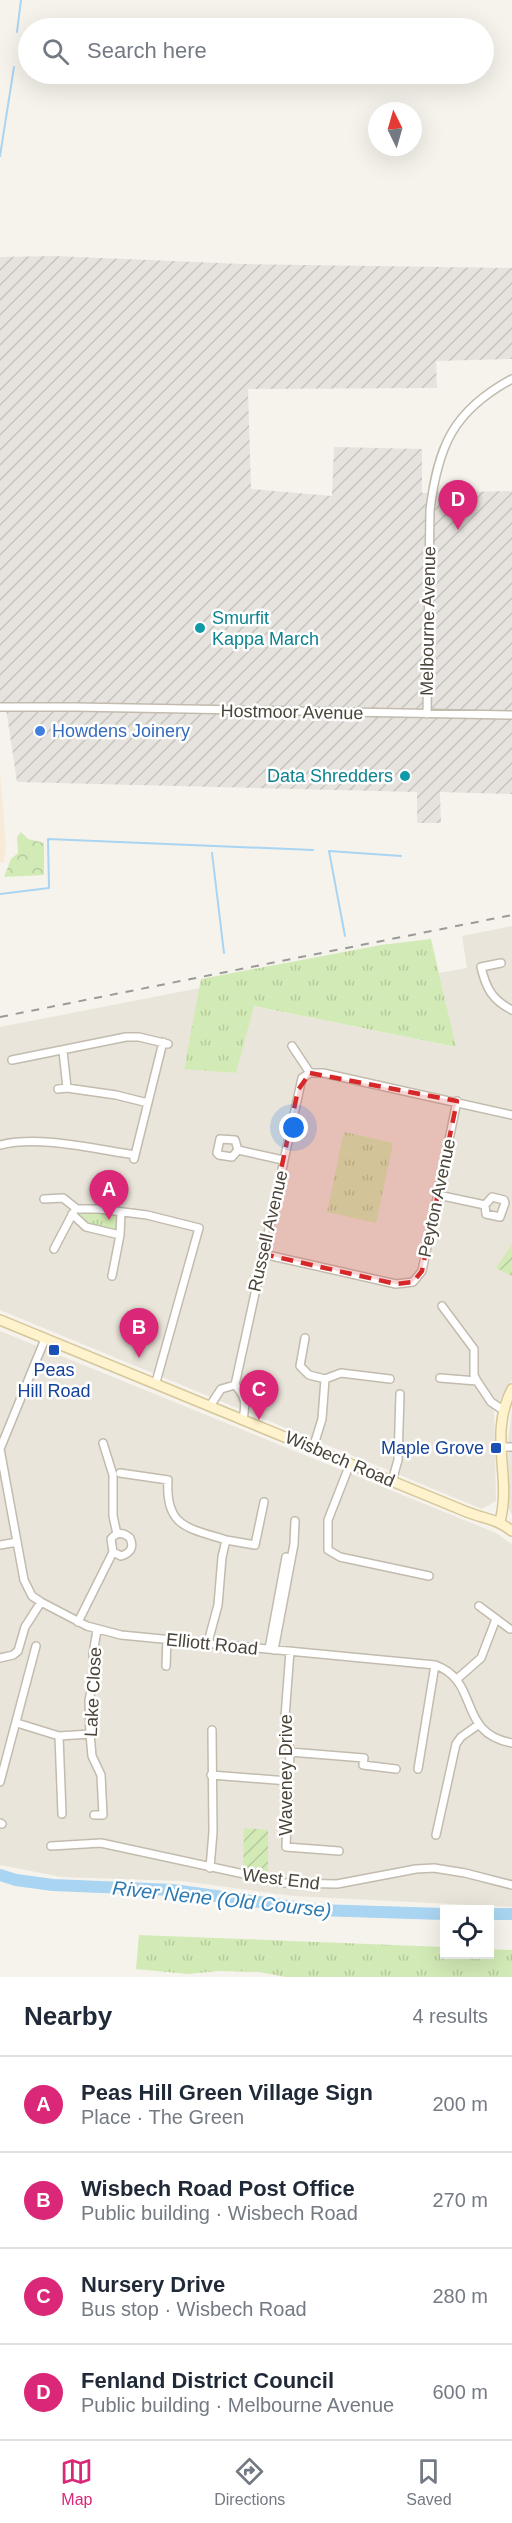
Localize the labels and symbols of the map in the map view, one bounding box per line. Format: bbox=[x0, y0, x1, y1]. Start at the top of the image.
north arrow bbox=[368, 102, 422, 156]
pin: D bbox=[438, 480, 478, 530]
street label: Melbourne Avenue bbox=[417, 546, 439, 696]
place label: Smurfit Kappa March bbox=[212, 608, 319, 649]
marker: Smurfit Kappa March bbox=[193, 621, 207, 635]
street label: Hostmoor Avenue bbox=[220, 701, 364, 723]
place label: Howdens Joinery bbox=[52, 721, 190, 741]
marker: Howdens Joinery bbox=[33, 724, 47, 738]
place label: Data Shredders bbox=[267, 766, 393, 786]
marker: Data Shredders bbox=[398, 769, 412, 783]
your location bbox=[279, 1113, 308, 1142]
street label: Peyton Avenue bbox=[415, 1137, 459, 1259]
street label: Russell Avenue bbox=[244, 1168, 292, 1294]
pin: A bbox=[90, 1170, 128, 1220]
pin: B bbox=[120, 1308, 158, 1358]
marker: Peas Hill Road bbox=[47, 1343, 61, 1357]
place label: Peas Hill Road bbox=[17, 1360, 91, 1401]
pin: C bbox=[240, 1370, 278, 1420]
street label: Wisbech Road bbox=[282, 1427, 398, 1491]
place label: Maple Grove bbox=[381, 1438, 484, 1458]
marker: Maple Grove bbox=[489, 1441, 503, 1455]
street label: Elliott Road bbox=[165, 1629, 259, 1659]
street label: Lake Close bbox=[81, 1647, 105, 1737]
street label: Waveney Drive bbox=[276, 1714, 296, 1836]
street label: West End bbox=[241, 1864, 321, 1894]
water label: River Nene (Old Course) bbox=[111, 1877, 333, 1921]

